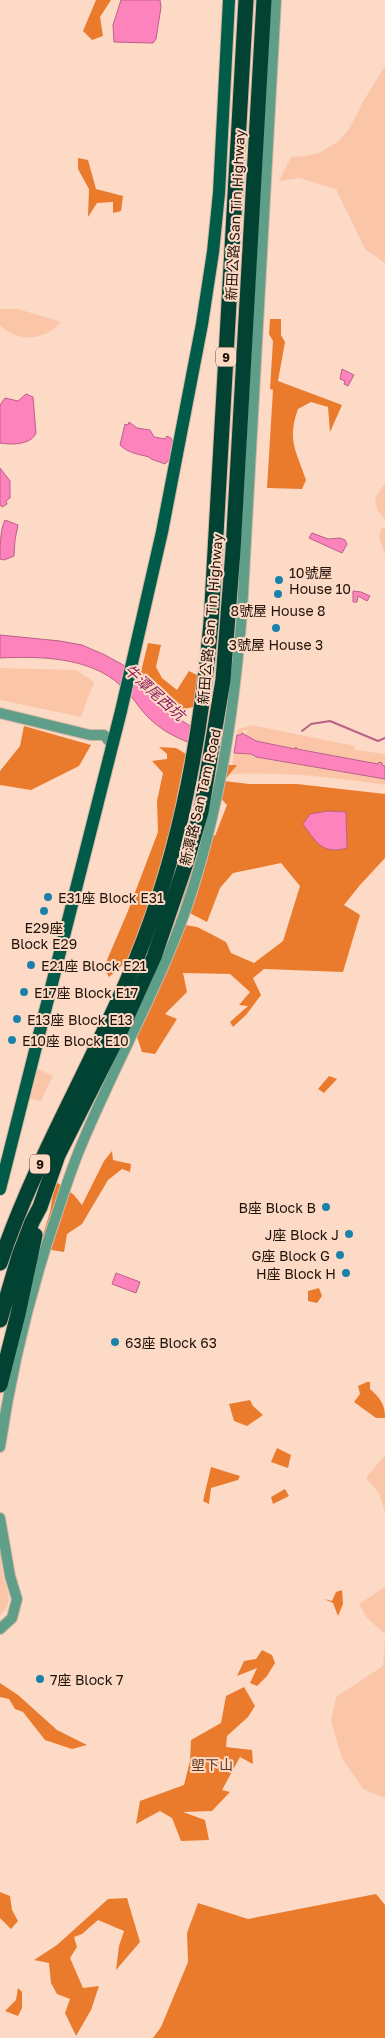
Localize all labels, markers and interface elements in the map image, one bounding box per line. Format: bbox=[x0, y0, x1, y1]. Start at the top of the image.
street label: 新田公路 San Tin Highway bbox=[222, 129, 248, 301]
road number: 9 bbox=[216, 348, 236, 367]
street label: 新田公路 San Tin Highway bbox=[194, 533, 226, 705]
place label: 10號屋 House 10 bbox=[289, 564, 351, 597]
marker: 10號屋 House 10 bbox=[273, 574, 285, 586]
marker: 8號屋 House 8 bbox=[272, 588, 284, 600]
place label: 8號屋 House 8 bbox=[230, 602, 326, 619]
marker: 3號屋 House 3 bbox=[270, 622, 282, 634]
place label: 3號屋 House 3 bbox=[229, 636, 323, 653]
water label: 牛潭尾西坑 bbox=[121, 660, 190, 725]
street label: 新潭路 San Tam Road bbox=[176, 727, 224, 867]
place label: E31座 Block E31 bbox=[58, 889, 164, 906]
marker: E31座 Block E31 bbox=[42, 891, 54, 903]
marker: E29座 Block E29 bbox=[38, 905, 50, 917]
place label: E29座 Block E29 bbox=[11, 919, 77, 952]
place label: E21座 Block E21 bbox=[41, 957, 147, 974]
marker: E21座 Block E21 bbox=[25, 959, 37, 971]
place label: E17座 Block E17 bbox=[34, 984, 138, 1001]
marker: E17座 Block E17 bbox=[18, 986, 30, 998]
place label: E13座 Block E13 bbox=[27, 1011, 133, 1028]
marker: E13座 Block E13 bbox=[11, 1013, 23, 1025]
place label: E10座 Block E10 bbox=[22, 1032, 129, 1049]
marker: E10座 Block E10 bbox=[6, 1034, 18, 1046]
road number: 9 bbox=[30, 1154, 50, 1174]
place label: B座 Block B bbox=[239, 1199, 316, 1216]
marker: B座 Block B bbox=[320, 1201, 332, 1213]
place label: J座 Block J bbox=[265, 1226, 339, 1243]
marker: J座 Block J bbox=[343, 1228, 355, 1240]
place label: G座 Block G bbox=[252, 1247, 330, 1264]
marker: G座 Block G bbox=[334, 1249, 346, 1261]
place label: H座 Block H bbox=[256, 1265, 336, 1282]
marker: H座 Block H bbox=[340, 1267, 352, 1279]
place label: 63座 Block 63 bbox=[125, 1334, 217, 1351]
marker: 63座 Block 63 bbox=[109, 1336, 121, 1348]
place label: 7座 Block 7 bbox=[50, 1671, 124, 1688]
marker: 7座 Block 7 bbox=[34, 1673, 46, 1685]
park label: 塱下山 bbox=[191, 1756, 233, 1773]

